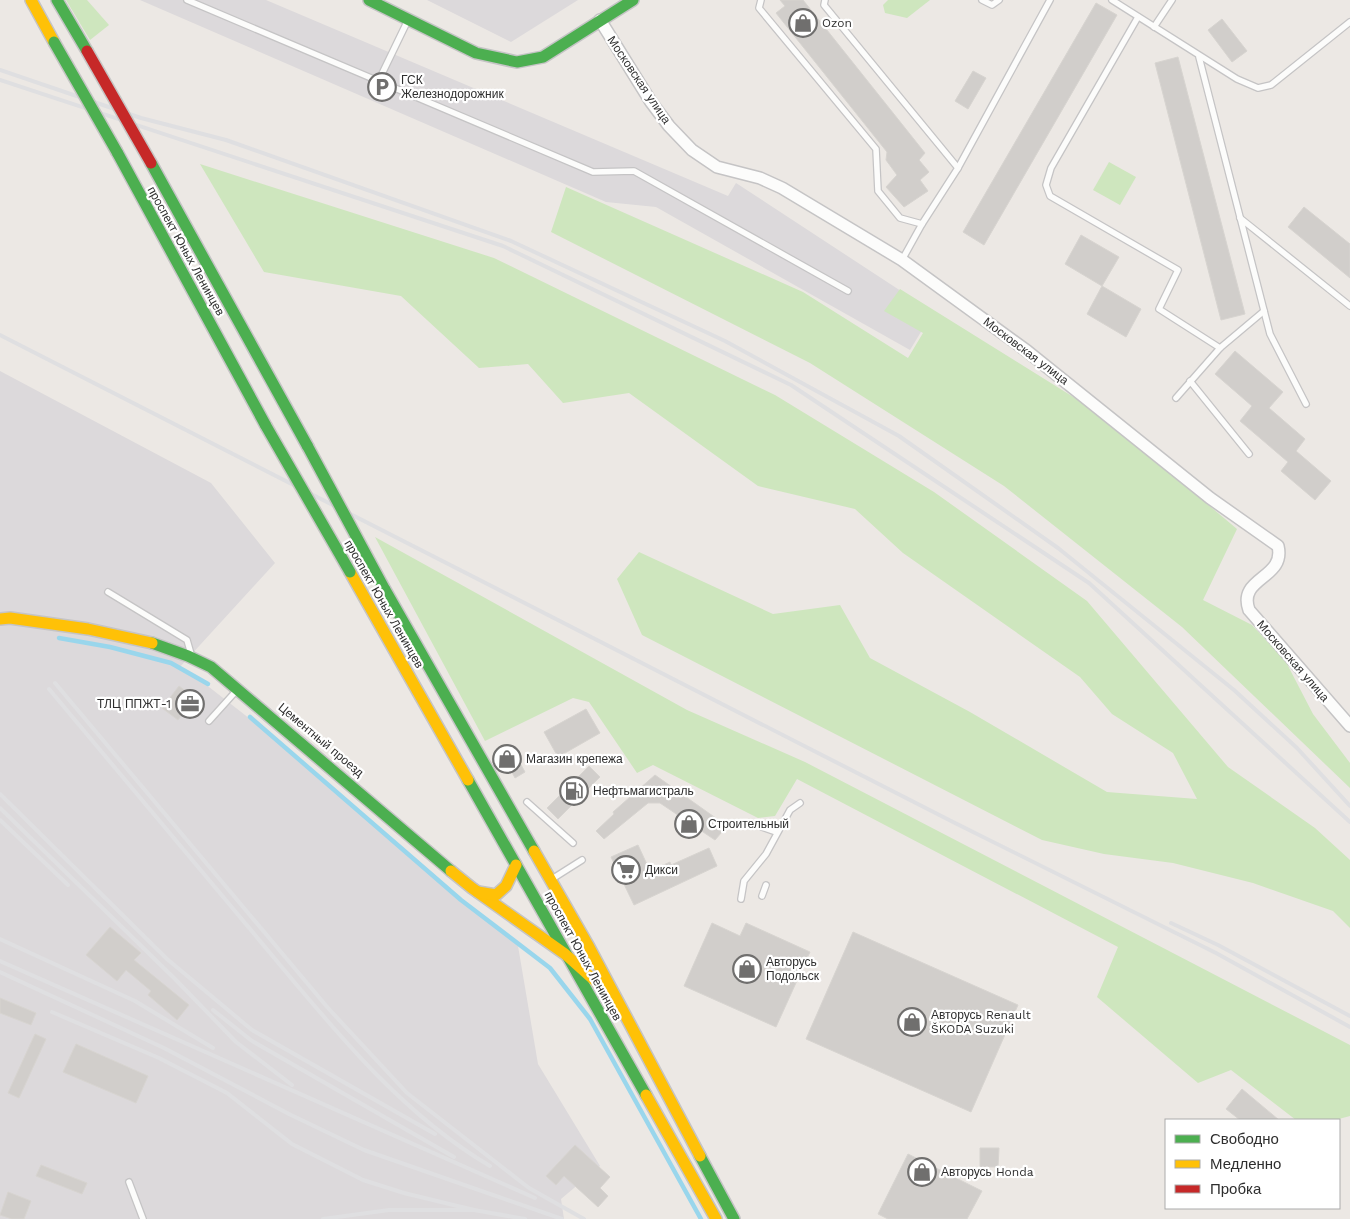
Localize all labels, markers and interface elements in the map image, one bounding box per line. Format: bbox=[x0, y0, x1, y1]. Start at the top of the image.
shop icon: Ozon bbox=[788, 8, 818, 38]
place label: Ozon bbox=[822, 16, 852, 30]
street label: Московская улица bbox=[604, 33, 674, 127]
parking icon: ГСК Железнодорожник bbox=[367, 72, 397, 102]
place label: ГСК Железнодорожник bbox=[401, 73, 504, 101]
street label: проспект Юных Ленинцев bbox=[145, 184, 227, 318]
street label: Московская улица bbox=[981, 314, 1072, 388]
street label: проспект Юных Ленинцев bbox=[341, 537, 427, 671]
street label: Московская улица bbox=[1254, 618, 1332, 705]
office icon: ТЛЦ ППЖТ-1 bbox=[175, 689, 205, 719]
place label: ТЛЦ ППЖТ-1 bbox=[97, 697, 171, 711]
street label: Цементный проезд bbox=[275, 700, 367, 780]
shop icon: Магазин крепежа bbox=[492, 744, 522, 774]
place label: Магазин крепежа bbox=[526, 752, 623, 766]
fuel station icon: Нефтьмагистраль bbox=[559, 776, 589, 806]
place label: Нефтьмагистраль bbox=[593, 784, 694, 798]
shop icon: Строительный bbox=[674, 809, 704, 839]
place label: Строительный bbox=[708, 817, 789, 831]
supermarket icon: Дикси bbox=[611, 855, 641, 885]
place label: Дикси bbox=[645, 863, 678, 877]
street label: проспект Юных Ленинцев bbox=[542, 889, 624, 1023]
shop icon: Авторусь Подольск bbox=[732, 954, 762, 984]
place label: Авторусь Подольск bbox=[766, 955, 820, 983]
shop icon: Авторусь Renault ŠKODA Suzuki bbox=[897, 1007, 927, 1037]
place label: Авторусь Renault ŠKODA Suzuki bbox=[931, 1008, 1031, 1036]
legend bbox=[1165, 1119, 1340, 1209]
text: Свободно bbox=[1210, 1130, 1279, 1148]
text: Медленно bbox=[1210, 1155, 1281, 1173]
shop icon: Авторусь Honda bbox=[907, 1157, 937, 1187]
place label: Авторусь Honda bbox=[941, 1165, 1034, 1179]
text: Пробка bbox=[1210, 1180, 1262, 1198]

